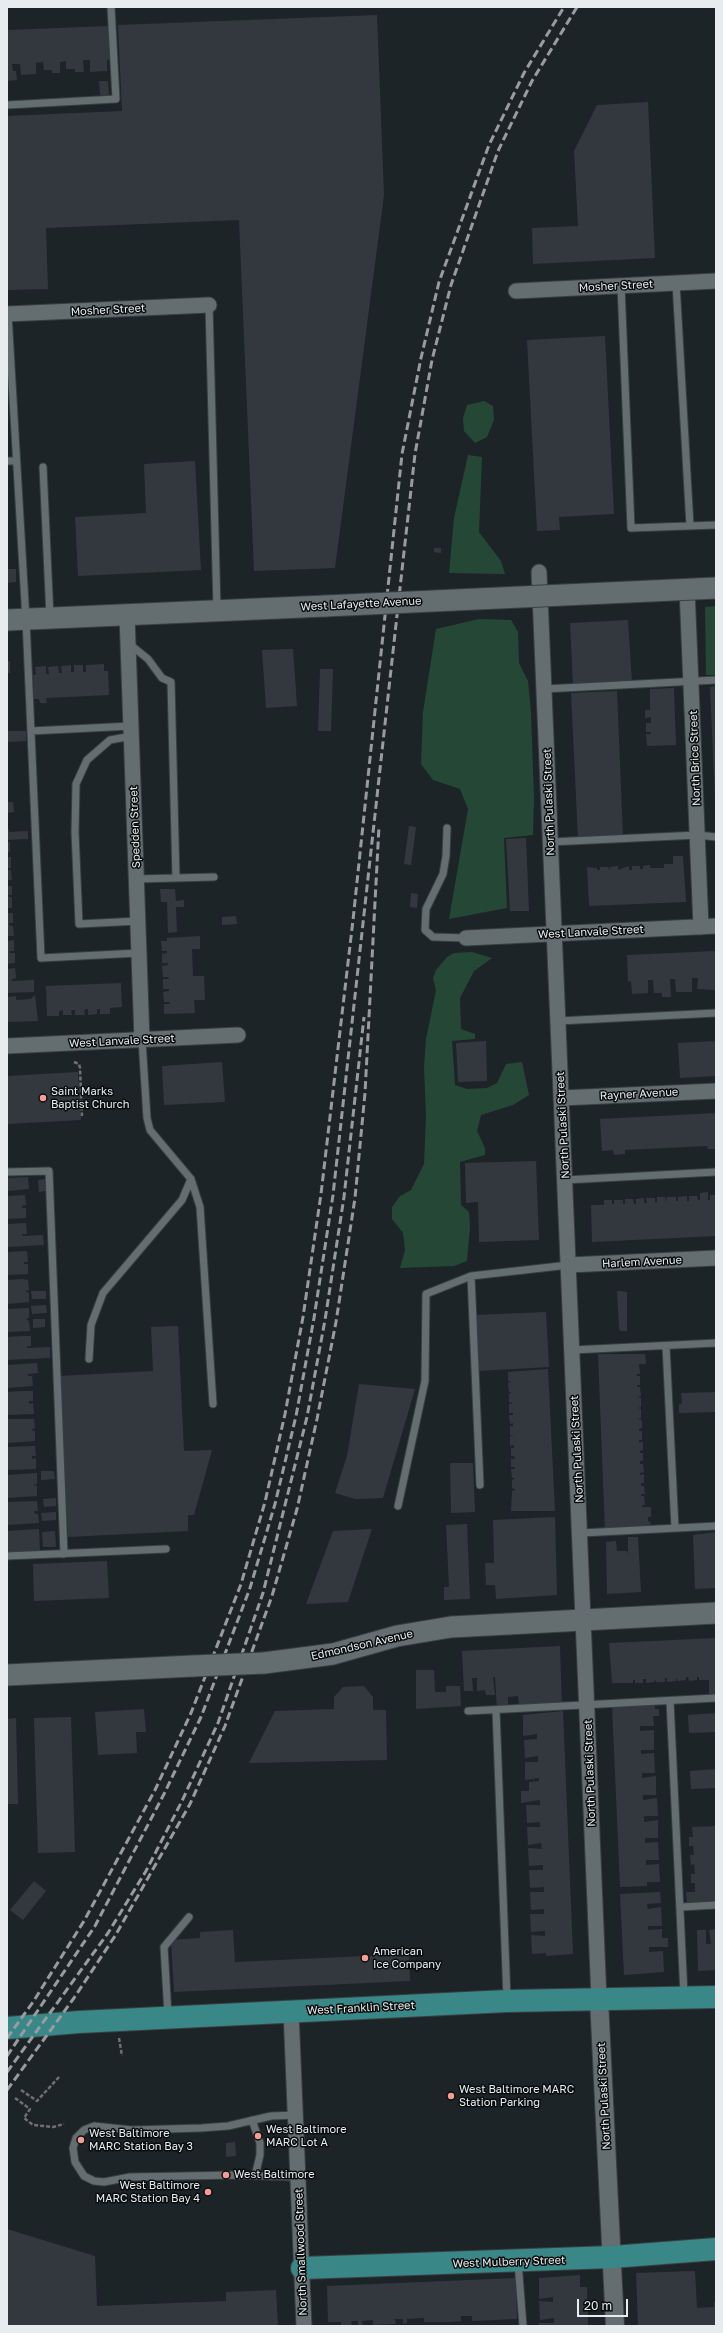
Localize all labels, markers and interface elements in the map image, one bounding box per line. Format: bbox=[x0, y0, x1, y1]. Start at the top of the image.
street label: Mosher Street bbox=[578, 277, 654, 295]
street label: Mosher Street bbox=[70, 301, 146, 319]
street label: West Lafayette Avenue bbox=[300, 594, 422, 614]
street label: North Brice Street bbox=[687, 710, 703, 806]
street label: North Pulaski Street bbox=[541, 748, 557, 856]
street label: Spedden Street bbox=[127, 786, 143, 868]
street label: West Lanvale Street bbox=[538, 923, 644, 941]
street label: West Lanvale Street bbox=[69, 1032, 175, 1050]
street label: North Pulaski Street bbox=[554, 1071, 572, 1179]
place label: Saint Marks Baptist Church bbox=[51, 1085, 130, 1111]
street label: Rayner Avenue bbox=[599, 1085, 679, 1103]
marker: Saint Marks Baptist Church bbox=[38, 1093, 48, 1103]
street label: Harlem Avenue bbox=[602, 1253, 682, 1271]
street label: North Pulaski Street bbox=[568, 1395, 586, 1503]
street label: Edmondson Avenue bbox=[310, 1627, 414, 1663]
street label: North Pulaski Street bbox=[582, 1719, 598, 1827]
place label: American Ice Company bbox=[373, 1945, 441, 1971]
marker: American Ice Company bbox=[360, 1953, 370, 1963]
street label: West Franklin Street bbox=[307, 1999, 415, 2017]
street label: North Pulaski Street bbox=[595, 2042, 613, 2150]
place label: West Baltimore MARC Station Parking bbox=[459, 2083, 574, 2109]
marker: West Baltimore MARC Station Parking bbox=[446, 2091, 456, 2101]
place label: West Baltimore MARC Lot A bbox=[266, 2123, 347, 2149]
place label: West Baltimore MARC Station Bay 3 bbox=[89, 2127, 193, 2153]
marker: West Baltimore MARC Lot A bbox=[253, 2131, 263, 2141]
marker: West Baltimore MARC Station Bay 3 bbox=[76, 2135, 86, 2145]
place label: West Baltimore bbox=[234, 2168, 315, 2182]
marker: West Baltimore bbox=[221, 2170, 231, 2180]
place label: West Baltimore MARC Station Bay 4 bbox=[96, 2179, 200, 2205]
marker: West Baltimore MARC Station Bay 4 bbox=[203, 2187, 213, 2197]
street label: North Smallwood Street bbox=[292, 2188, 310, 2316]
street label: West Mulberry Street bbox=[452, 2253, 566, 2271]
scale bar bbox=[579, 2291, 630, 2317]
text: 20 m bbox=[584, 2298, 612, 2313]

